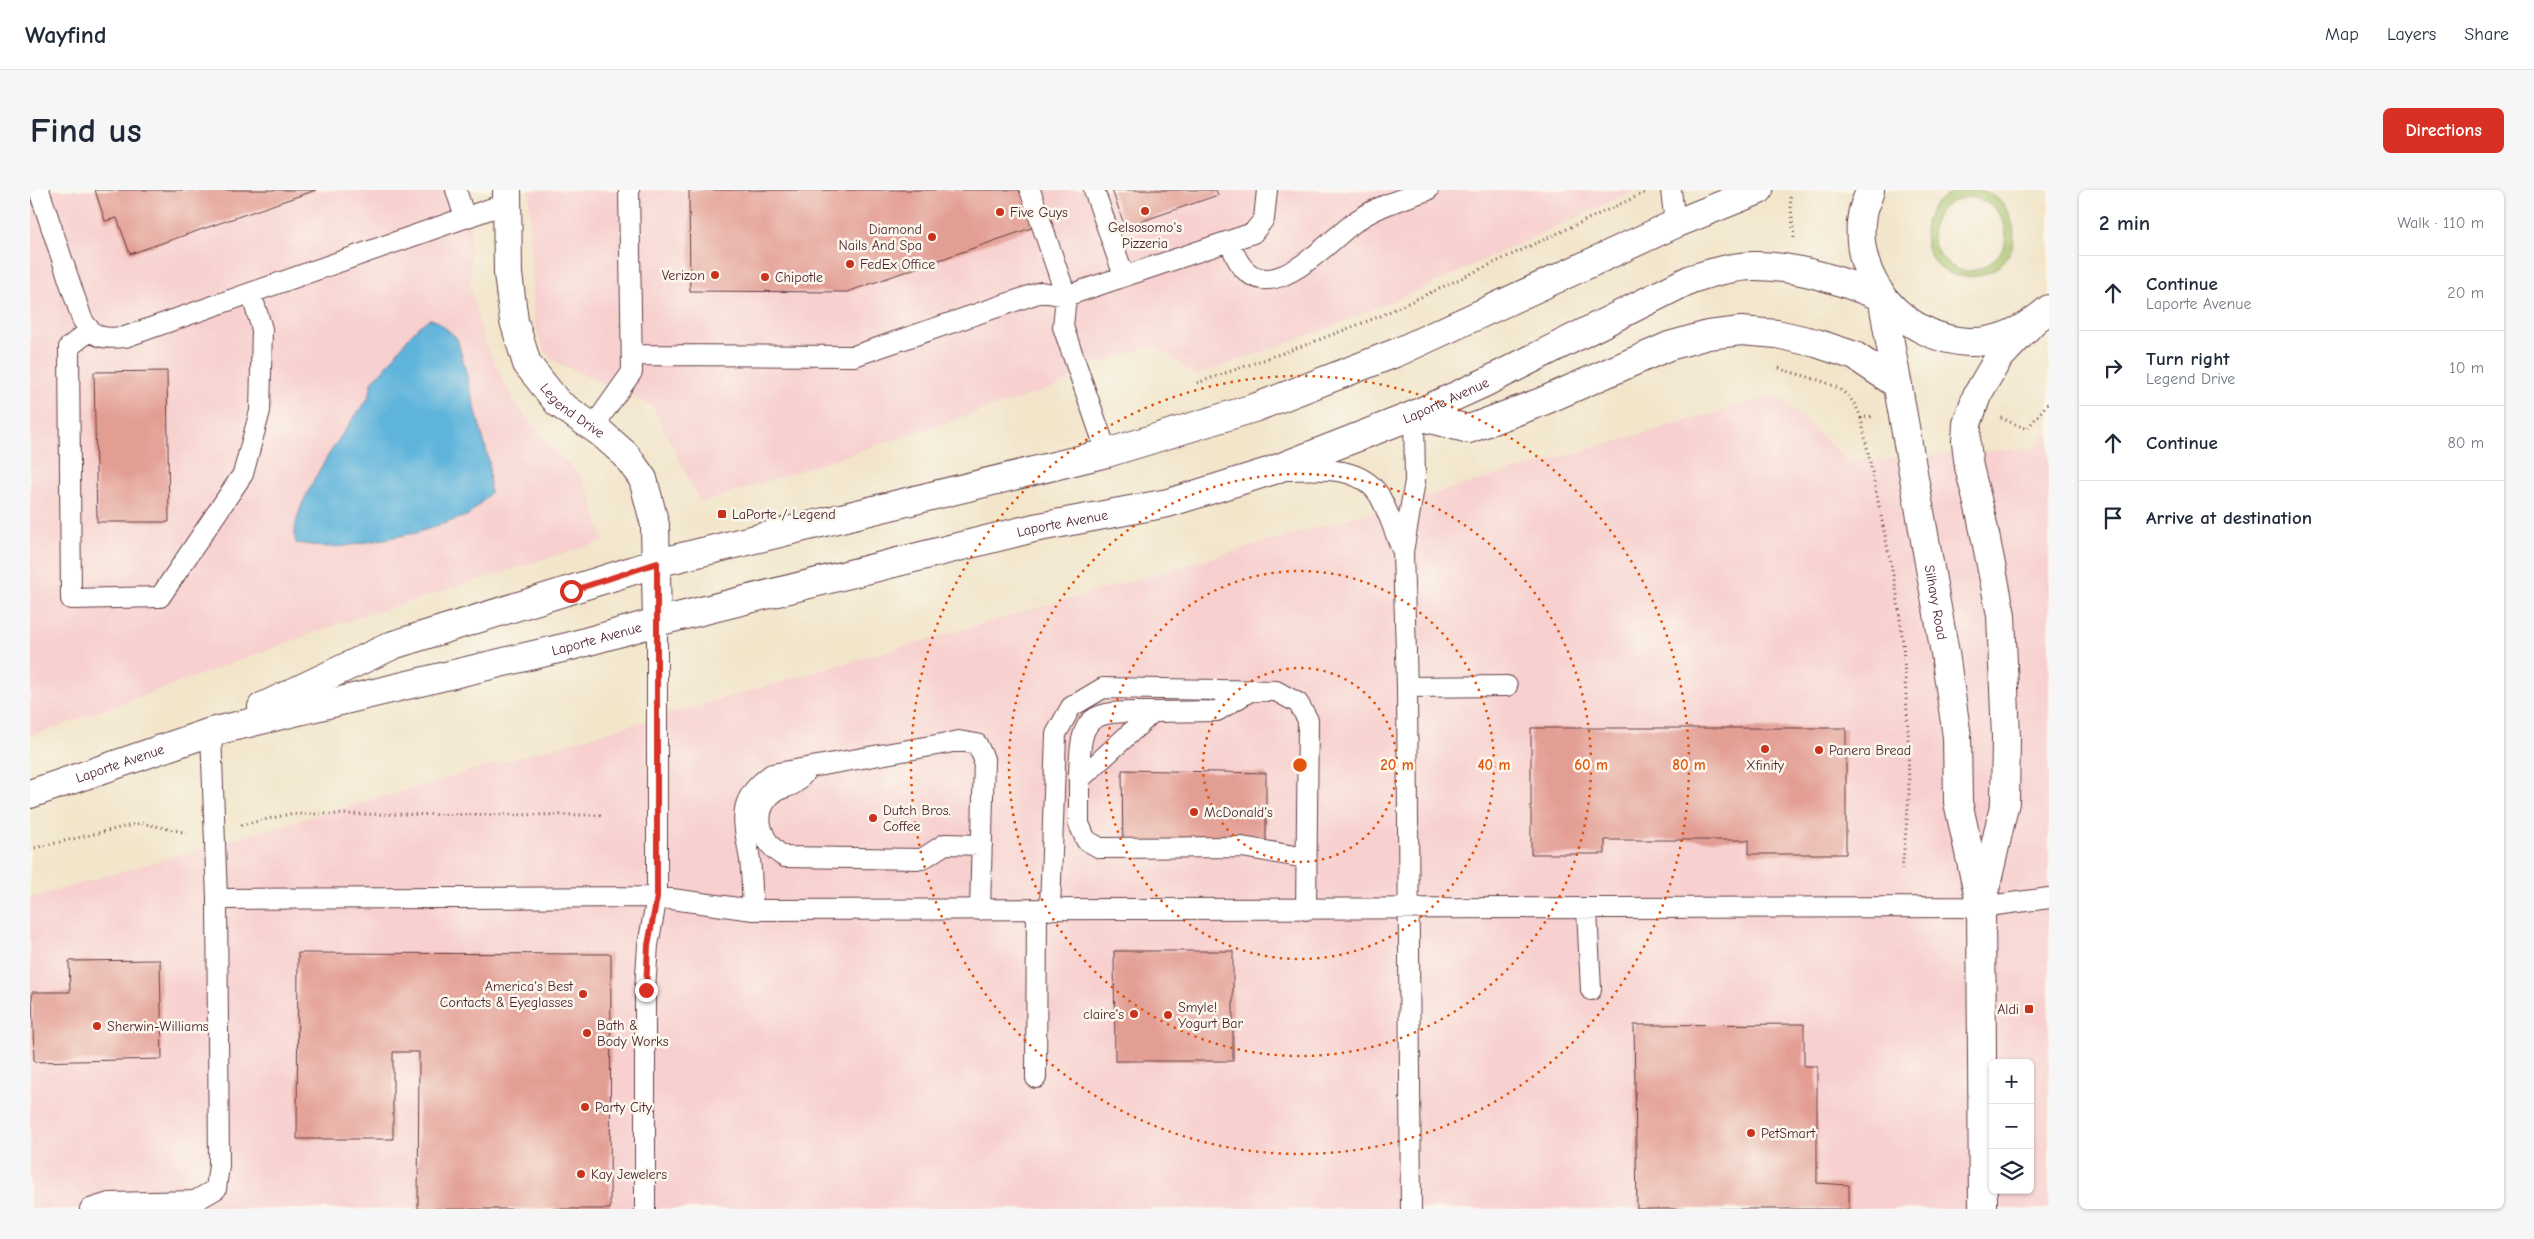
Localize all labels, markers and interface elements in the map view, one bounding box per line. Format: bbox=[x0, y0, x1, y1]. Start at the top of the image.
text: Wayfind bbox=[25, 21, 106, 49]
text: Map bbox=[2325, 24, 2359, 45]
text: Layers bbox=[2387, 24, 2436, 45]
text: Share bbox=[2464, 24, 2509, 45]
button: Directions bbox=[2383, 108, 2504, 153]
text: Find us bbox=[30, 110, 142, 151]
place label: Five Guys bbox=[1010, 204, 1068, 221]
marker: Gelsosomo's Pizzeria bbox=[1139, 205, 1151, 217]
marker: Five Guys bbox=[994, 206, 1006, 218]
text: 2 min bbox=[2099, 211, 2150, 235]
text: Walk · 110 m bbox=[2397, 214, 2484, 232]
place label: Gelsosomo's Pizzeria bbox=[1108, 219, 1182, 252]
place label: Diamond Nails And Spa bbox=[838, 221, 922, 254]
marker: Diamond Nails And Spa bbox=[926, 231, 938, 243]
place label: FedEx Office bbox=[860, 256, 935, 273]
marker: FedEx Office bbox=[844, 258, 856, 270]
place label: Verizon bbox=[662, 267, 705, 284]
marker: Verizon bbox=[709, 269, 721, 281]
place label: Chipotle bbox=[775, 269, 823, 286]
marker: Chipotle bbox=[759, 271, 771, 283]
text: Continue bbox=[2146, 273, 2218, 295]
icon: ahead bbox=[2099, 279, 2127, 307]
text: 20 m bbox=[2447, 284, 2484, 302]
text: Laporte Avenue bbox=[2146, 295, 2252, 313]
text: Turn right bbox=[2146, 348, 2230, 370]
icon: right bbox=[2099, 354, 2127, 382]
text: 10 m bbox=[2449, 359, 2484, 377]
text: Legend Drive bbox=[2146, 370, 2235, 388]
street label: Laporte Avenue bbox=[1400, 374, 1492, 427]
street label: Legend Drive bbox=[537, 380, 608, 441]
icon: ahead bbox=[2099, 429, 2127, 457]
text: Continue bbox=[2146, 432, 2218, 454]
text: 80 m bbox=[2447, 434, 2484, 452]
icon: arrive bbox=[2099, 504, 2127, 532]
place label: LaPorte / Legend bbox=[732, 506, 836, 523]
street label: Laporte Avenue bbox=[1015, 506, 1109, 540]
text: Arrive at destination bbox=[2146, 507, 2312, 529]
marker: LaPorte / Legend bbox=[716, 508, 728, 520]
street label: Silhavy Road bbox=[1921, 563, 1951, 641]
route start bbox=[560, 580, 583, 603]
street label: Laporte Avenue bbox=[550, 618, 643, 659]
street label: Laporte Avenue bbox=[73, 740, 166, 786]
place label: Panera Bread bbox=[1829, 742, 1911, 759]
marker: Xfinity bbox=[1759, 743, 1771, 755]
marker: Panera Bread bbox=[1813, 744, 1825, 756]
centre of rings bbox=[1291, 756, 1309, 774]
text: 20 m bbox=[1380, 756, 1414, 774]
text: 40 m bbox=[1478, 756, 1511, 774]
text: 60 m bbox=[1574, 756, 1608, 774]
text: 80 m bbox=[1672, 756, 1706, 774]
place label: Xfinity bbox=[1746, 757, 1785, 774]
place label: Dutch Bros. Coffee bbox=[883, 802, 951, 835]
place label: McDonald's bbox=[1204, 804, 1273, 821]
marker: McDonald's bbox=[1188, 806, 1200, 818]
marker: Dutch Bros. Coffee bbox=[867, 812, 879, 824]
place label: America's Best Contacts & Eyeglasses bbox=[440, 978, 574, 1011]
route end bbox=[635, 979, 658, 1002]
marker: America's Best Contacts & Eyeglasses bbox=[577, 988, 589, 1000]
place label: Smyle! Yogurt Bar bbox=[1178, 999, 1244, 1032]
place label: Aldi bbox=[1997, 1001, 2019, 1018]
marker: Aldi bbox=[2023, 1003, 2035, 1015]
place label: claire's bbox=[1083, 1006, 1124, 1023]
marker: claire's bbox=[1128, 1008, 1140, 1020]
marker: Smyle! Yogurt Bar bbox=[1162, 1009, 1174, 1021]
place label: Bath & Body Works bbox=[597, 1017, 669, 1050]
place label: Sherwin-Williams bbox=[107, 1018, 209, 1035]
marker: Sherwin-Williams bbox=[91, 1020, 103, 1032]
marker: Bath & Body Works bbox=[581, 1027, 593, 1039]
map controls bbox=[1989, 1059, 2034, 1194]
button: + bbox=[1989, 1059, 2034, 1104]
place label: Party City bbox=[595, 1099, 653, 1116]
marker: Party City bbox=[579, 1101, 591, 1113]
button: − bbox=[1989, 1104, 2034, 1149]
place label: PetSmart bbox=[1761, 1125, 1816, 1142]
marker: PetSmart bbox=[1745, 1127, 1757, 1139]
button: layers bbox=[1989, 1149, 2034, 1194]
place label: Kay Jewelers bbox=[591, 1166, 667, 1183]
marker: Kay Jewelers bbox=[575, 1168, 587, 1180]

